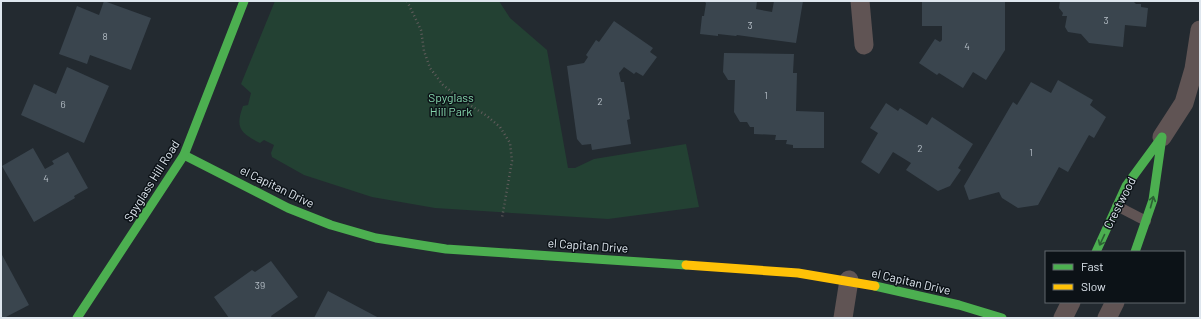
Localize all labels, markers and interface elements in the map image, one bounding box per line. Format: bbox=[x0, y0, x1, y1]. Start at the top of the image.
house number: 3 bbox=[1103, 14, 1109, 26]
house number: 3 bbox=[747, 19, 753, 31]
house number: 8 bbox=[102, 30, 108, 42]
house number: 4 bbox=[964, 40, 970, 52]
house number: 1 bbox=[764, 89, 768, 101]
park label: Spyglass Hill Park bbox=[428, 90, 474, 118]
house number: 2 bbox=[597, 95, 603, 107]
house number: 6 bbox=[60, 98, 66, 110]
street label: Spyglass Hill Road bbox=[121, 137, 182, 224]
house number: 2 bbox=[917, 142, 923, 154]
house number: 1 bbox=[1029, 146, 1033, 158]
street label: el Capitan Drive bbox=[238, 162, 317, 210]
house number: 4 bbox=[43, 172, 49, 184]
street label: Crestwood bbox=[1100, 174, 1138, 231]
one-way arrow bbox=[1149, 196, 1156, 209]
one-way arrow bbox=[1097, 234, 1105, 246]
street label: el Capitan Drive bbox=[547, 235, 629, 255]
legend bbox=[1045, 251, 1185, 303]
text: Fast bbox=[1081, 259, 1104, 273]
street label: el Capitan Drive bbox=[870, 265, 952, 297]
house number: 39 bbox=[255, 279, 265, 291]
text: Slow bbox=[1081, 279, 1106, 293]

